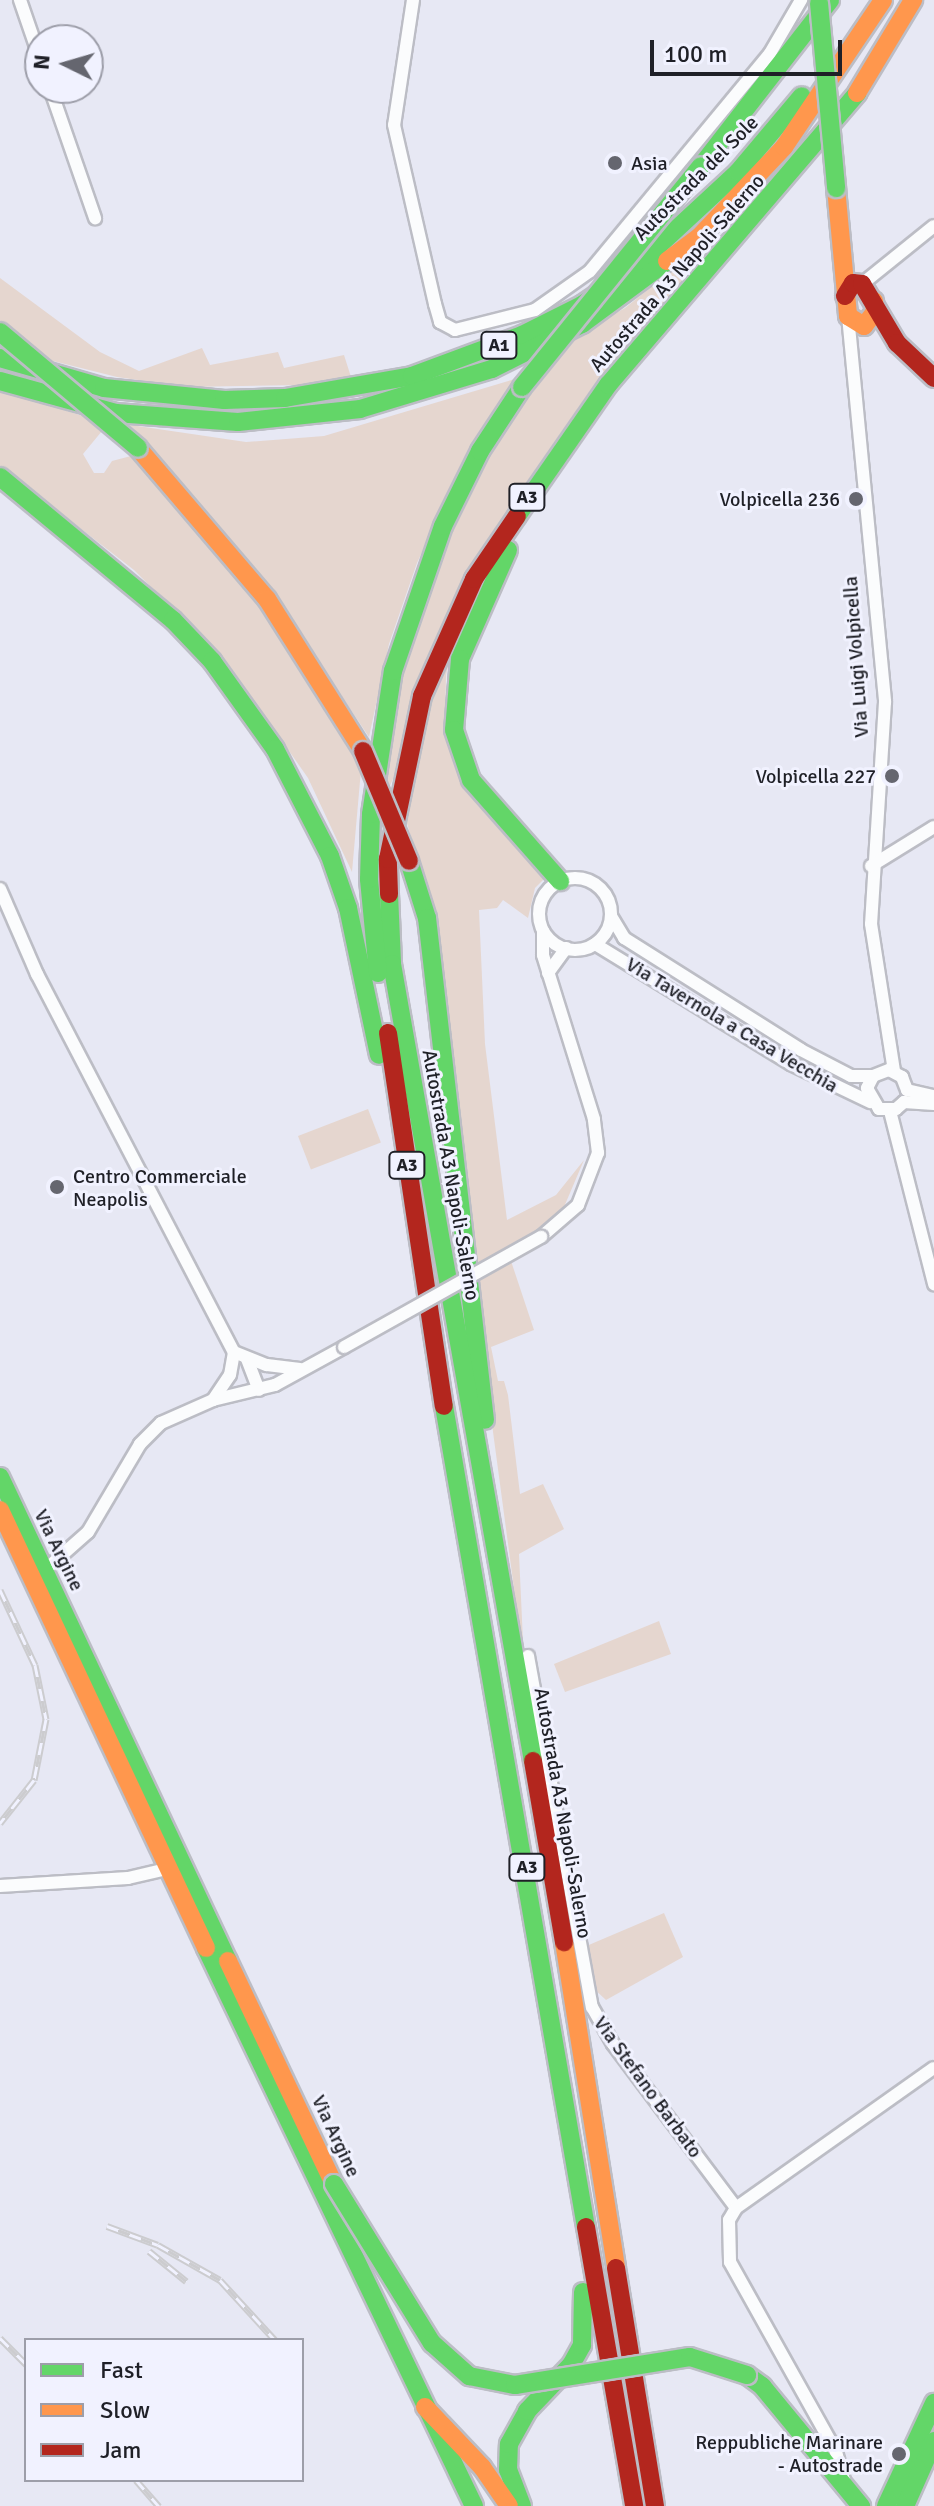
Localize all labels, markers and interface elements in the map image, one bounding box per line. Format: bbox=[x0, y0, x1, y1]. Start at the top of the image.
north arrow bbox=[24, 24, 104, 104]
scale bar bbox=[654, 24, 846, 74]
text: 100 m bbox=[664, 39, 727, 69]
text: N bbox=[27, 53, 56, 71]
street label: Autostrada del Sole bbox=[629, 111, 763, 245]
place label: Asia bbox=[631, 151, 668, 175]
marker: Asia bbox=[606, 154, 624, 172]
street label: Autostrada A3 Napoli-Salerno bbox=[585, 169, 769, 377]
road number: A1 bbox=[479, 331, 519, 359]
road number: A3 bbox=[507, 483, 547, 511]
place label: Volpicella 236 bbox=[719, 487, 840, 511]
marker: Volpicella 236 bbox=[847, 490, 865, 508]
street label: Via Luigi Volpicella bbox=[838, 575, 874, 739]
place label: Volpicella 227 bbox=[755, 764, 876, 788]
marker: Volpicella 227 bbox=[883, 767, 901, 785]
street label: Via Tavernola a Casa Vecchia bbox=[622, 952, 842, 1098]
street label: Autostrada A3 Napoli-Salerno bbox=[417, 1048, 485, 1302]
road number: A3 bbox=[387, 1151, 427, 1179]
place label: Centro Commerciale Neapolis bbox=[73, 1164, 247, 1211]
marker: Centro Commerciale Neapolis bbox=[48, 1178, 66, 1196]
street label: Via Argine bbox=[29, 1505, 89, 1595]
street label: Autostrada A3 Napoli-Salerno bbox=[529, 1686, 597, 1940]
road number: A3 bbox=[507, 1853, 547, 1881]
street label: Via Stefano Barbato bbox=[589, 2011, 707, 2163]
street label: Via Argine bbox=[307, 2091, 365, 2181]
legend bbox=[24, 2338, 304, 2482]
text: Fast bbox=[100, 2355, 143, 2385]
text: Slow bbox=[100, 2395, 150, 2425]
place label: Reppubliche Marinare - Autostrade bbox=[695, 2430, 883, 2477]
text: Jam bbox=[100, 2435, 141, 2465]
marker: Reppubliche Marinare - Autostrade bbox=[890, 2445, 908, 2463]

